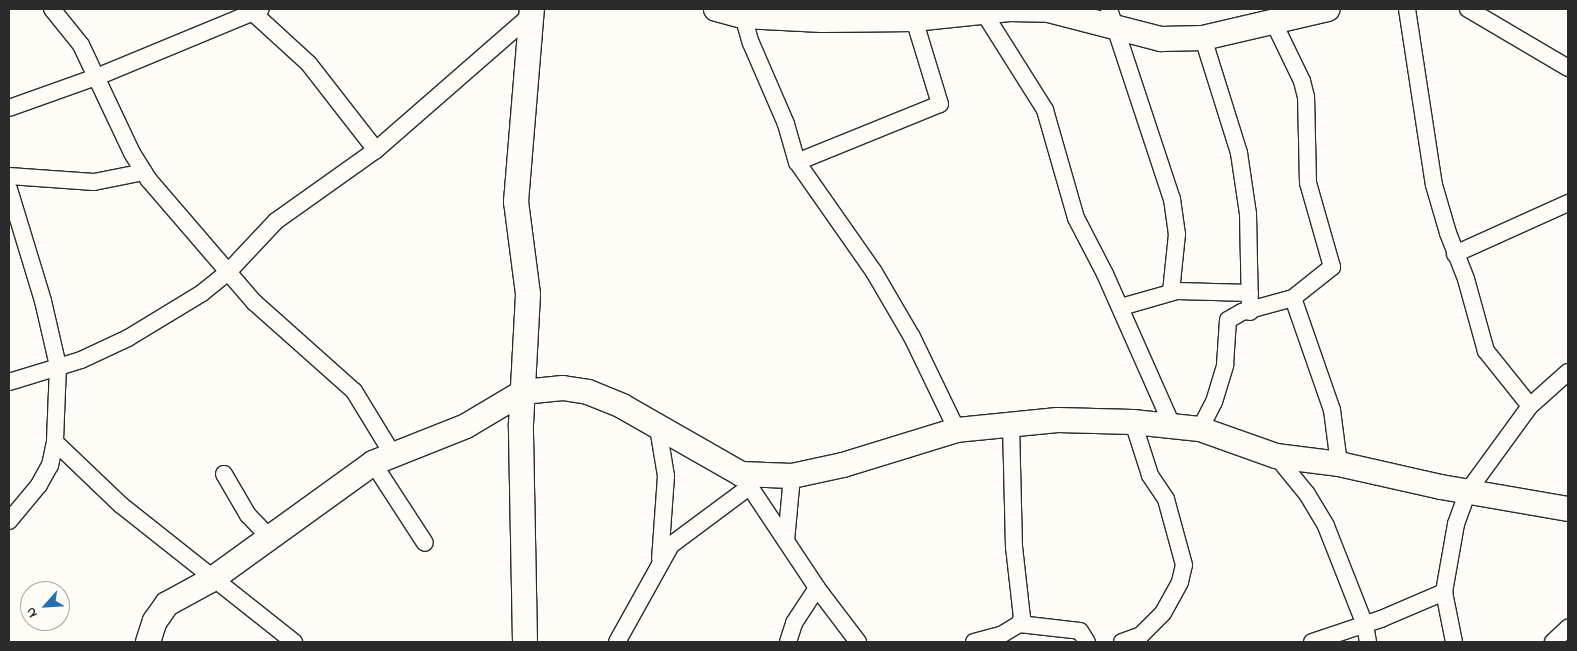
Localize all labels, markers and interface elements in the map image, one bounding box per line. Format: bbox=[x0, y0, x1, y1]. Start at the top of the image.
north arrow bbox=[20, 581, 70, 631]
text: N bbox=[20, 604, 43, 621]

